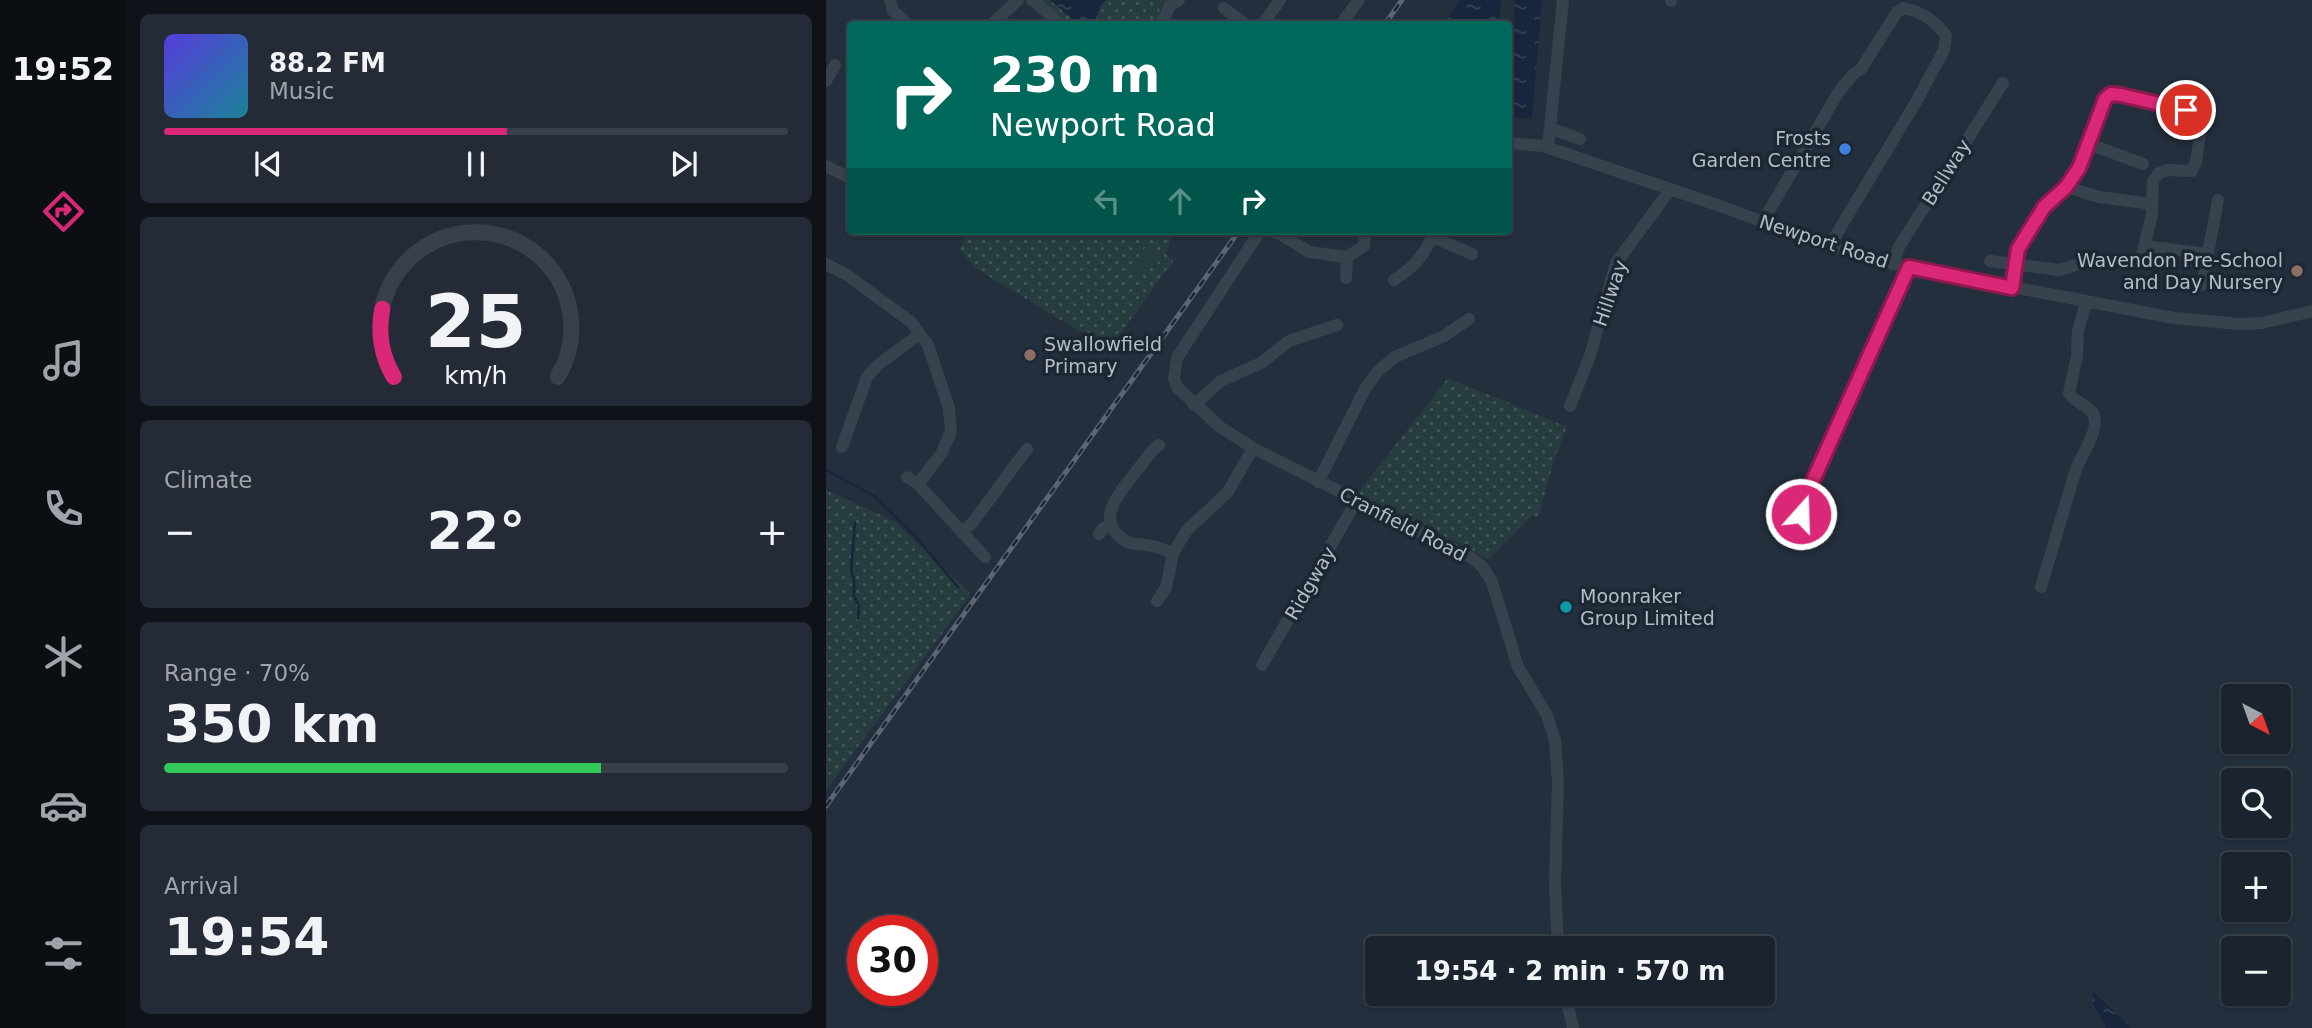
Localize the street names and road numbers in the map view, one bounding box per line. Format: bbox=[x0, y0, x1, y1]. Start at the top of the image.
street label: Bellway bbox=[1917, 135, 1975, 209]
street label: Newport Road bbox=[1757, 210, 1891, 272]
street label: Hillway bbox=[1588, 257, 1632, 329]
street label: Cranfield Road bbox=[1336, 483, 1470, 565]
street label: Ridgway bbox=[1280, 542, 1340, 624]

